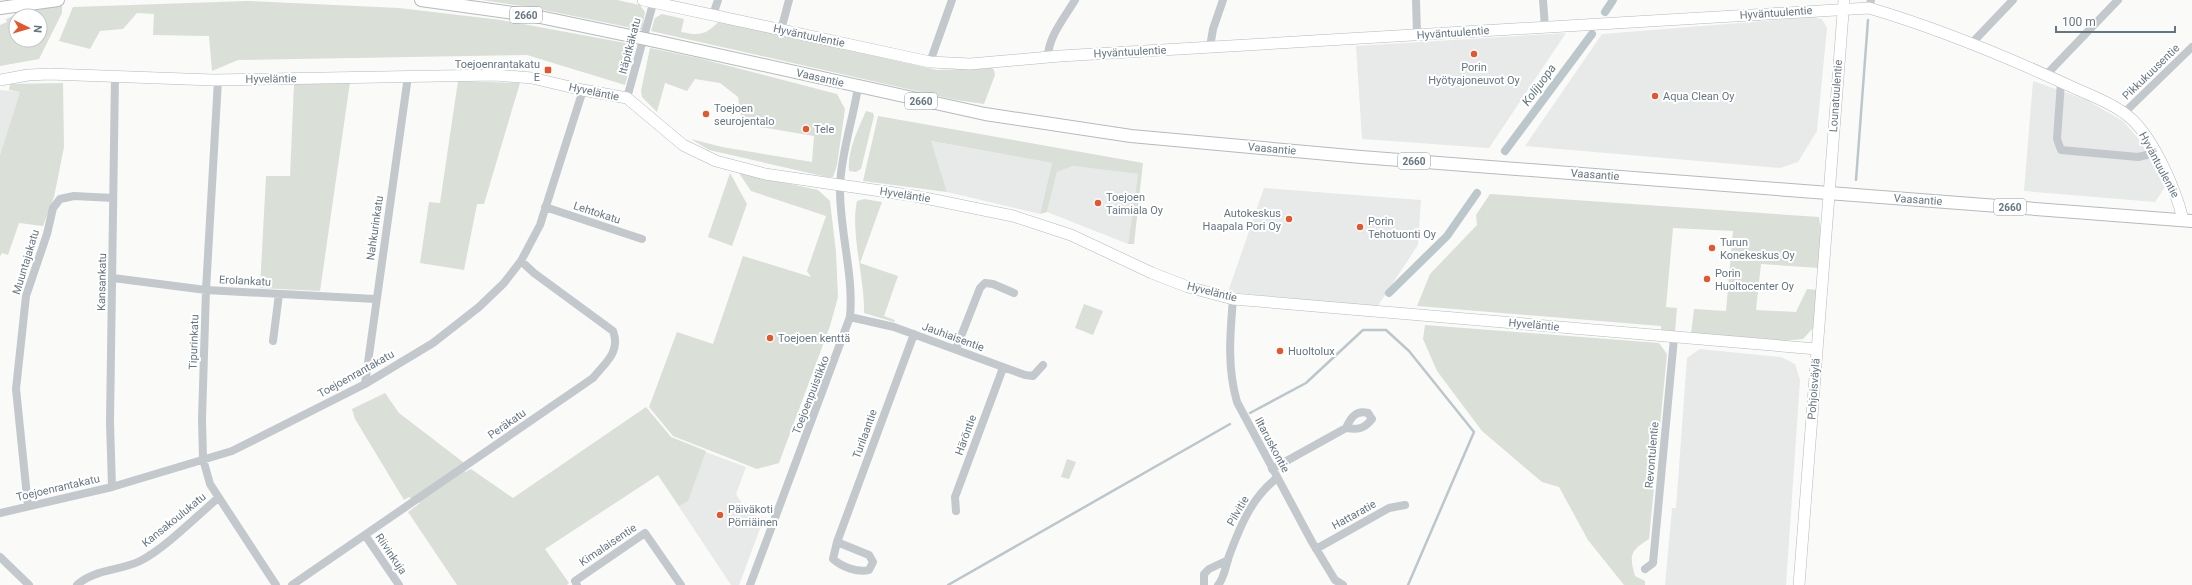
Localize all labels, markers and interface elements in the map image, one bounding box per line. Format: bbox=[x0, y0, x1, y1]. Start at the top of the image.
street label: Hyväntuulentie bbox=[1739, 4, 1813, 22]
road number: 2660 bbox=[510, 7, 542, 23]
north arrow bbox=[8, 8, 48, 48]
scale bar bbox=[2056, 8, 2175, 34]
text: 100 m bbox=[2062, 15, 2096, 29]
street label: Itäpitkäkatu bbox=[616, 16, 644, 76]
street label: Hyväntuulentie bbox=[772, 22, 846, 50]
text: N bbox=[31, 24, 44, 33]
street label: Hyväntuulentie bbox=[1416, 24, 1490, 42]
street label: Pikkukuusentie bbox=[2120, 41, 2182, 102]
street label: Hyväntuulentie bbox=[1093, 44, 1167, 60]
marker: Porin Hyötyajoneuvot Oy bbox=[1469, 49, 1479, 59]
place label: Toejoenrantakatu E bbox=[455, 58, 540, 84]
street label: Lounatuulentie bbox=[1827, 59, 1845, 133]
place label: Porin Hyötyajoneuvot Oy bbox=[1428, 61, 1521, 87]
water label: Kolijuopa bbox=[1519, 61, 1559, 109]
marker: Toejoenrantakatu E bbox=[543, 65, 553, 75]
street label: Vaasantie bbox=[795, 66, 845, 90]
street label: Hyveläntie bbox=[245, 72, 297, 86]
street label: Hyveläntie bbox=[568, 80, 620, 104]
place label: Aqua Clean Oy bbox=[1663, 90, 1735, 103]
marker: Aqua Clean Oy bbox=[1650, 91, 1660, 101]
road number: 2660 bbox=[905, 93, 937, 109]
place label: Toejoen seurojentalo bbox=[714, 102, 775, 128]
marker: Toejoen seurojentalo bbox=[701, 109, 711, 119]
place label: Tele bbox=[814, 123, 835, 136]
marker: Tele bbox=[801, 124, 811, 134]
street label: Hyväntuulentie bbox=[2136, 130, 2182, 200]
street label: Vaasantie bbox=[1247, 140, 1297, 158]
road number: 2660 bbox=[1398, 153, 1430, 169]
street label: Vaasantie bbox=[1570, 167, 1620, 183]
street label: Hyveläntie bbox=[879, 185, 931, 205]
place label: Toejoen Taimiala Oy bbox=[1106, 191, 1164, 217]
street label: Vaasantie bbox=[1893, 192, 1943, 208]
street label: Nahkurinkatu bbox=[364, 195, 386, 261]
marker: Toejoen Taimiala Oy bbox=[1093, 198, 1103, 208]
street label: Lehtokatu bbox=[572, 199, 622, 227]
road number: 2660 bbox=[1994, 199, 2026, 215]
place label: Autokeskus Haapala Pori Oy bbox=[1203, 207, 1282, 233]
marker: Autokeskus Haapala Pori Oy bbox=[1284, 214, 1294, 224]
place label: Porin Tehotuonti Oy bbox=[1368, 215, 1437, 241]
marker: Porin Tehotuonti Oy bbox=[1355, 222, 1365, 232]
street label: Muuntajakatu bbox=[10, 228, 42, 296]
place label: Turun Konekeskus Oy bbox=[1720, 236, 1796, 262]
marker: Turun Konekeskus Oy bbox=[1707, 243, 1717, 253]
street label: Kansankatu bbox=[95, 253, 109, 311]
place label: Porin Huoltocenter Oy bbox=[1715, 267, 1795, 293]
street label: Erolankatu bbox=[219, 273, 271, 289]
marker: Porin Huoltocenter Oy bbox=[1702, 274, 1712, 284]
street label: Hyveläntie bbox=[1186, 280, 1238, 305]
street label: Tipurinkatu bbox=[187, 314, 201, 370]
street label: Hyveläntie bbox=[1508, 316, 1560, 334]
street label: Jauhiaisentie bbox=[920, 320, 986, 354]
place label: Toejoen kenttä bbox=[778, 332, 850, 345]
marker: Toejoen kenttä bbox=[765, 333, 775, 343]
place label: Huoltolux bbox=[1288, 345, 1335, 358]
marker: Huoltolux bbox=[1275, 346, 1285, 356]
street label: Toejoenrantakatu bbox=[316, 348, 396, 400]
street label: Toejoenpuistikko bbox=[790, 354, 832, 436]
street label: Pohjoisväylä bbox=[1805, 358, 1823, 420]
street label: Peräkatu bbox=[485, 406, 529, 442]
street label: Turilaantie bbox=[850, 407, 880, 460]
street label: Häröntie bbox=[953, 413, 979, 457]
street label: Iltaruskontie bbox=[1252, 415, 1292, 475]
street label: Revontulentie bbox=[1643, 421, 1661, 489]
street label: Toejoenrantakatu bbox=[15, 472, 101, 504]
street label: Kansakoulukatu bbox=[139, 490, 209, 550]
street label: Pilvitie bbox=[1224, 494, 1252, 528]
street label: Hattaratie bbox=[1330, 497, 1379, 532]
place label: Päiväkoti Pörriäinen bbox=[728, 503, 778, 529]
marker: Päiväkoti Pörriäinen bbox=[715, 510, 725, 520]
street label: Kimalaisentie bbox=[577, 521, 639, 569]
street label: Riivinkuja bbox=[373, 531, 409, 577]

